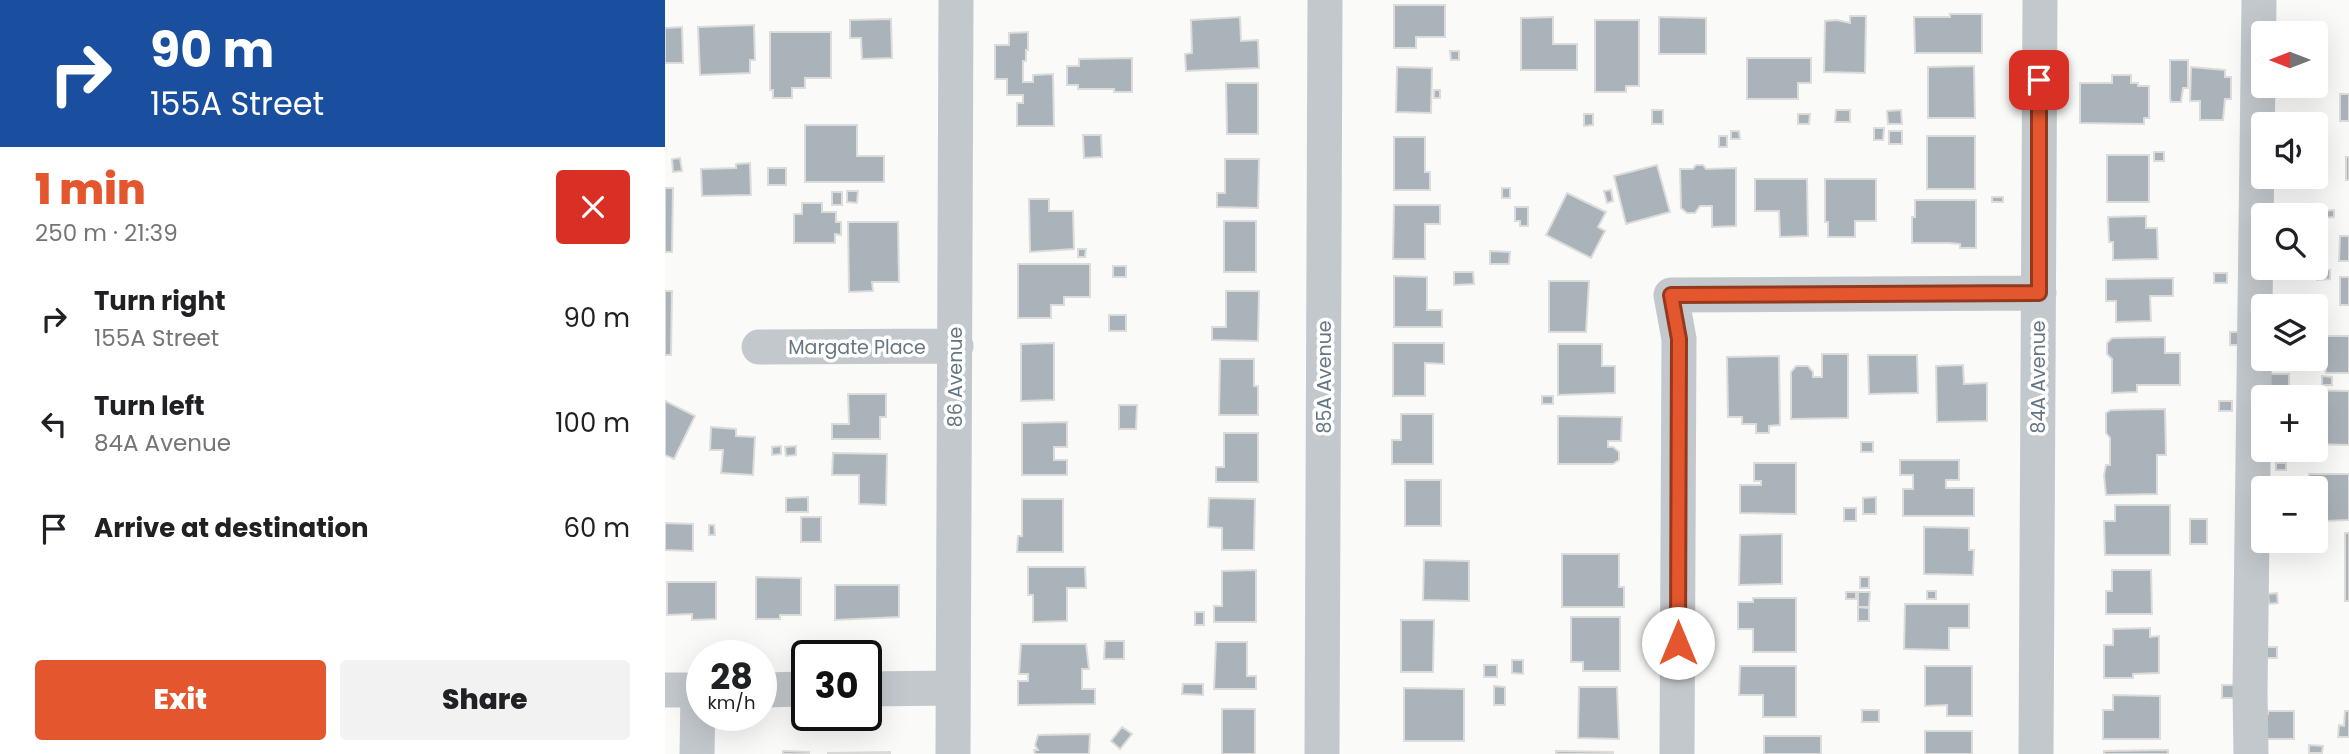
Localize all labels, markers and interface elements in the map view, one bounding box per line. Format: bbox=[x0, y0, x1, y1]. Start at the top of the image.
text: 90 m bbox=[150, 16, 274, 84]
north arrow bbox=[2251, 21, 2327, 98]
map controls bbox=[2251, 21, 2328, 553]
icon: right bbox=[35, 28, 126, 119]
pin bbox=[2009, 50, 2069, 110]
icon: arrive bbox=[2020, 61, 2058, 99]
text: 155A Street bbox=[150, 81, 324, 126]
button: sound bbox=[2251, 112, 2328, 189]
text: 1 min bbox=[35, 160, 146, 219]
button: close bbox=[556, 170, 630, 244]
button: search bbox=[2251, 203, 2328, 280]
text: 250 m · 21:39 bbox=[35, 217, 178, 249]
text: Turn right bbox=[94, 283, 226, 319]
button: layers bbox=[2251, 294, 2328, 371]
icon: right bbox=[35, 300, 73, 338]
text: 90 m bbox=[564, 300, 630, 336]
street label: 85A Avenue bbox=[1311, 320, 1338, 434]
street label: 84A Avenue bbox=[2025, 320, 2052, 434]
text: 155A Street bbox=[94, 322, 219, 354]
street label: 86 Avenue bbox=[942, 327, 969, 427]
street label: Margate Place bbox=[788, 334, 926, 361]
button: + bbox=[2251, 385, 2328, 462]
text: Turn left bbox=[94, 388, 205, 424]
icon: left bbox=[35, 405, 73, 443]
text: 100 m bbox=[555, 405, 630, 441]
text: 84A Avenue bbox=[94, 427, 231, 459]
button: − bbox=[2251, 476, 2328, 553]
icon: arrive bbox=[35, 510, 73, 548]
text: Arrive at destination bbox=[94, 510, 369, 546]
text: 60 m bbox=[563, 510, 630, 546]
position arrow bbox=[1641, 606, 1715, 680]
speed limit sign: 30 bbox=[791, 640, 882, 731]
text: 28 bbox=[710, 652, 753, 701]
button: Exit bbox=[35, 660, 326, 740]
button: Share bbox=[340, 660, 630, 740]
text: km/h bbox=[708, 690, 755, 715]

